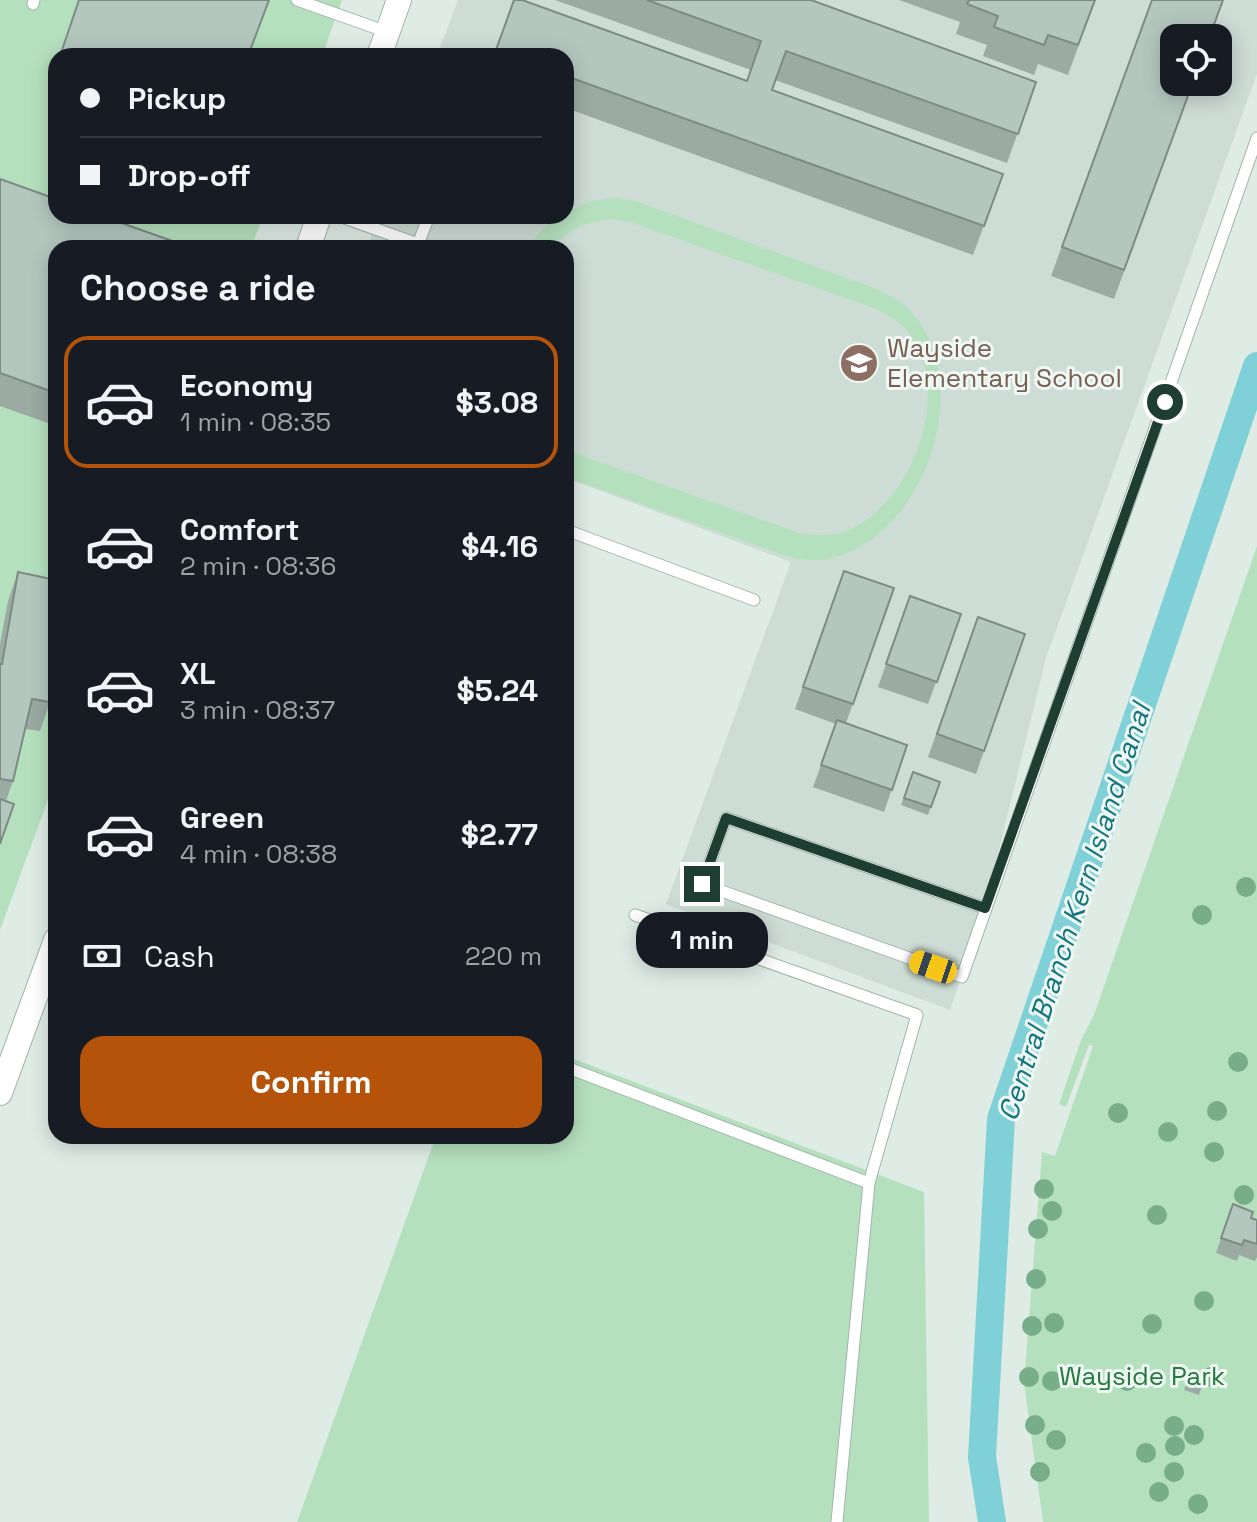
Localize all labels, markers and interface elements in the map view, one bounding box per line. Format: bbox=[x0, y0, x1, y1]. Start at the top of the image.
map controls bbox=[1160, 24, 1232, 96]
button: locate bbox=[1160, 24, 1232, 96]
text: Pickup bbox=[128, 79, 226, 118]
text: Drop-off bbox=[128, 156, 251, 195]
text: Choose a ride bbox=[80, 265, 316, 311]
place label: Wayside Elementary School bbox=[887, 331, 1122, 395]
school or university icon: Wayside Elementary School bbox=[838, 342, 880, 384]
icon: car bbox=[84, 366, 156, 438]
text: Economy bbox=[180, 366, 313, 405]
text: $3.08 bbox=[456, 383, 538, 422]
route start bbox=[1147, 384, 1183, 420]
text: 1 min · 08:35 bbox=[180, 405, 331, 439]
icon: car bbox=[84, 510, 156, 582]
text: Comfort bbox=[180, 510, 299, 549]
text: $4.16 bbox=[461, 527, 538, 566]
text: 2 min · 08:36 bbox=[180, 549, 336, 583]
icon: car bbox=[84, 654, 156, 726]
text: XL bbox=[180, 654, 216, 693]
text: $5.24 bbox=[456, 671, 538, 710]
text: 3 min · 08:37 bbox=[180, 693, 335, 727]
water label: Central Branch Kern Island Canal bbox=[989, 696, 1160, 1125]
icon: car bbox=[84, 798, 156, 870]
text: Green bbox=[180, 798, 264, 837]
text: $2.77 bbox=[461, 815, 538, 854]
text: 4 min · 08:38 bbox=[180, 837, 337, 871]
route end bbox=[684, 866, 720, 902]
callout: 1 min bbox=[636, 912, 768, 968]
text: 1 min bbox=[670, 923, 734, 957]
icon: cash bbox=[80, 934, 124, 978]
text: Cash bbox=[144, 937, 215, 976]
text: 220 m bbox=[465, 939, 542, 973]
car bbox=[906, 948, 960, 986]
button: Confirm bbox=[80, 1036, 542, 1128]
park label: Wayside Park bbox=[1059, 1359, 1225, 1393]

